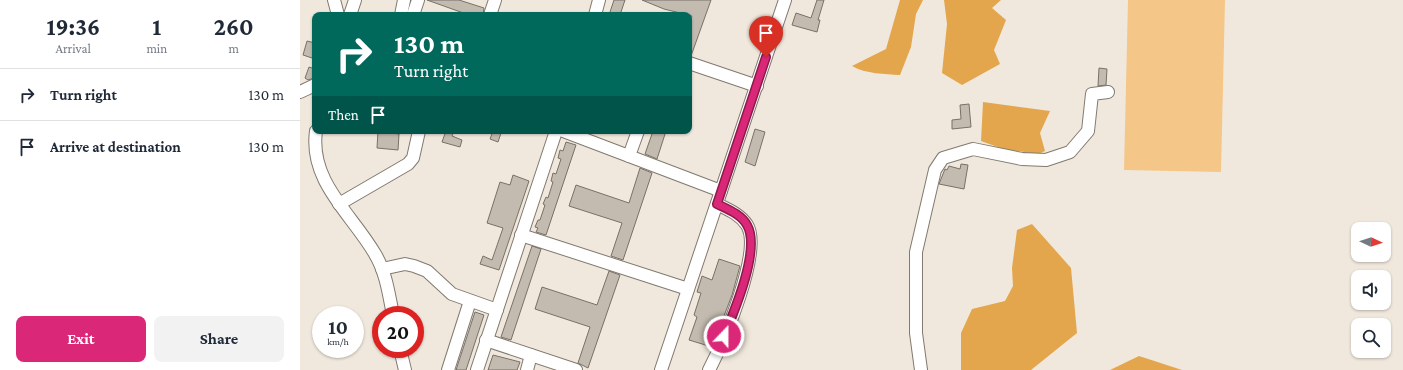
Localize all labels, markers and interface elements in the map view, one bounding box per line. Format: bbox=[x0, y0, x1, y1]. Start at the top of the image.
text: 19:36 bbox=[46, 13, 100, 40]
text: 1 bbox=[152, 13, 161, 40]
text: 260 bbox=[214, 13, 254, 40]
pin bbox=[749, 16, 783, 57]
icon: arrive bbox=[755, 22, 777, 44]
icon: right bbox=[328, 28, 380, 80]
text: 130 m bbox=[394, 28, 464, 59]
text: Arrival bbox=[56, 41, 91, 56]
text: min bbox=[146, 41, 167, 56]
text: m bbox=[228, 41, 239, 56]
text: Turn right bbox=[394, 61, 468, 81]
icon: right bbox=[16, 84, 38, 106]
text: Turn right bbox=[50, 87, 117, 103]
text: 130 m bbox=[249, 87, 284, 103]
icon: arrive bbox=[367, 104, 389, 126]
text: Then bbox=[328, 107, 359, 123]
icon: arrive bbox=[16, 136, 38, 158]
text: Arrive at destination bbox=[50, 139, 181, 155]
text: 130 m bbox=[249, 139, 284, 155]
north arrow bbox=[1351, 222, 1391, 262]
map controls bbox=[1351, 222, 1391, 358]
button: sound bbox=[1351, 270, 1391, 310]
speed limit sign: 20 bbox=[372, 306, 424, 358]
position arrow bbox=[703, 315, 745, 357]
button: Exit bbox=[16, 316, 146, 362]
button: Share bbox=[154, 316, 284, 362]
text: 10 bbox=[328, 316, 348, 338]
button: search bbox=[1351, 318, 1391, 358]
text: km/h bbox=[327, 336, 349, 347]

